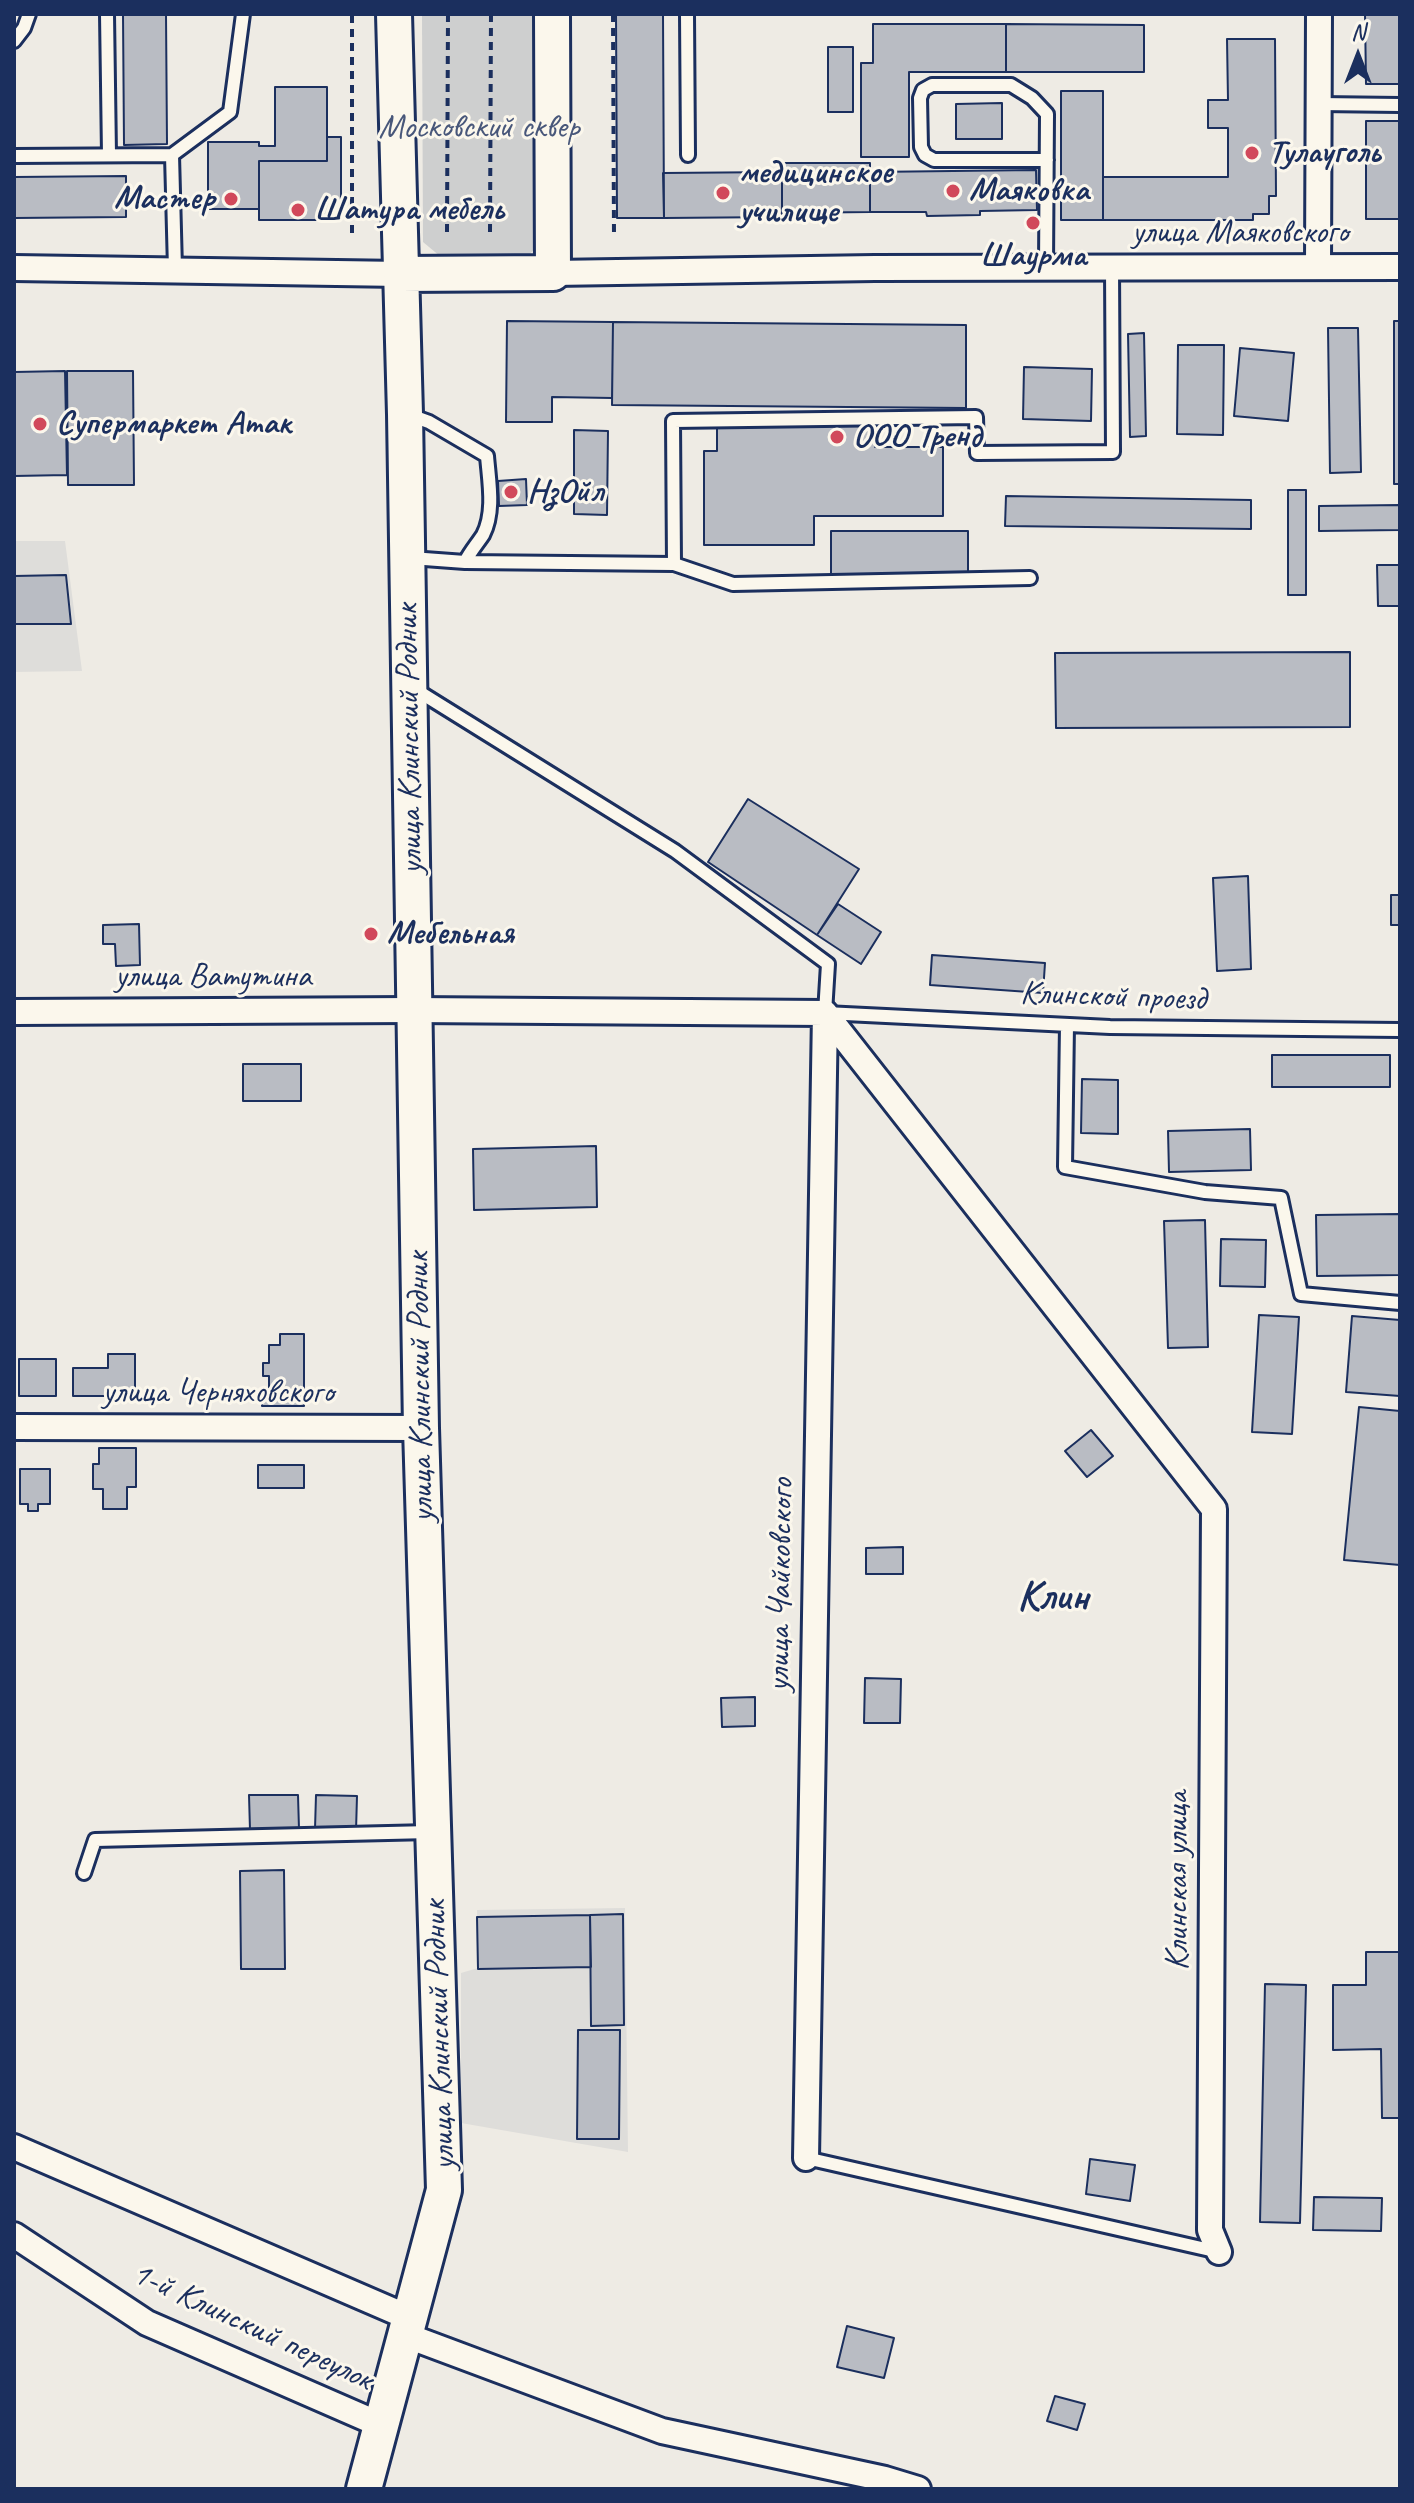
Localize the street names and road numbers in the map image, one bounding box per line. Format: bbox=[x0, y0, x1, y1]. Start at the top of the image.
street label: улица Маяковского bbox=[1132, 213, 1348, 253]
street label: улица Клинский Родник bbox=[387, 603, 433, 875]
street label: улица Ватутина bbox=[115, 957, 311, 997]
street label: Клинской проезд bbox=[1020, 973, 1206, 1021]
street label: улица Клинский Родник bbox=[398, 1251, 444, 1523]
street label: улица Черняховского bbox=[102, 1373, 334, 1413]
street label: улица Чайковского bbox=[759, 1478, 803, 1692]
street label: Клинская улица bbox=[1158, 1791, 1198, 1971]
street label: улица Клинский Родник bbox=[415, 1899, 465, 2171]
street label: 1-й Клинский переулок bbox=[125, 2253, 379, 2401]

